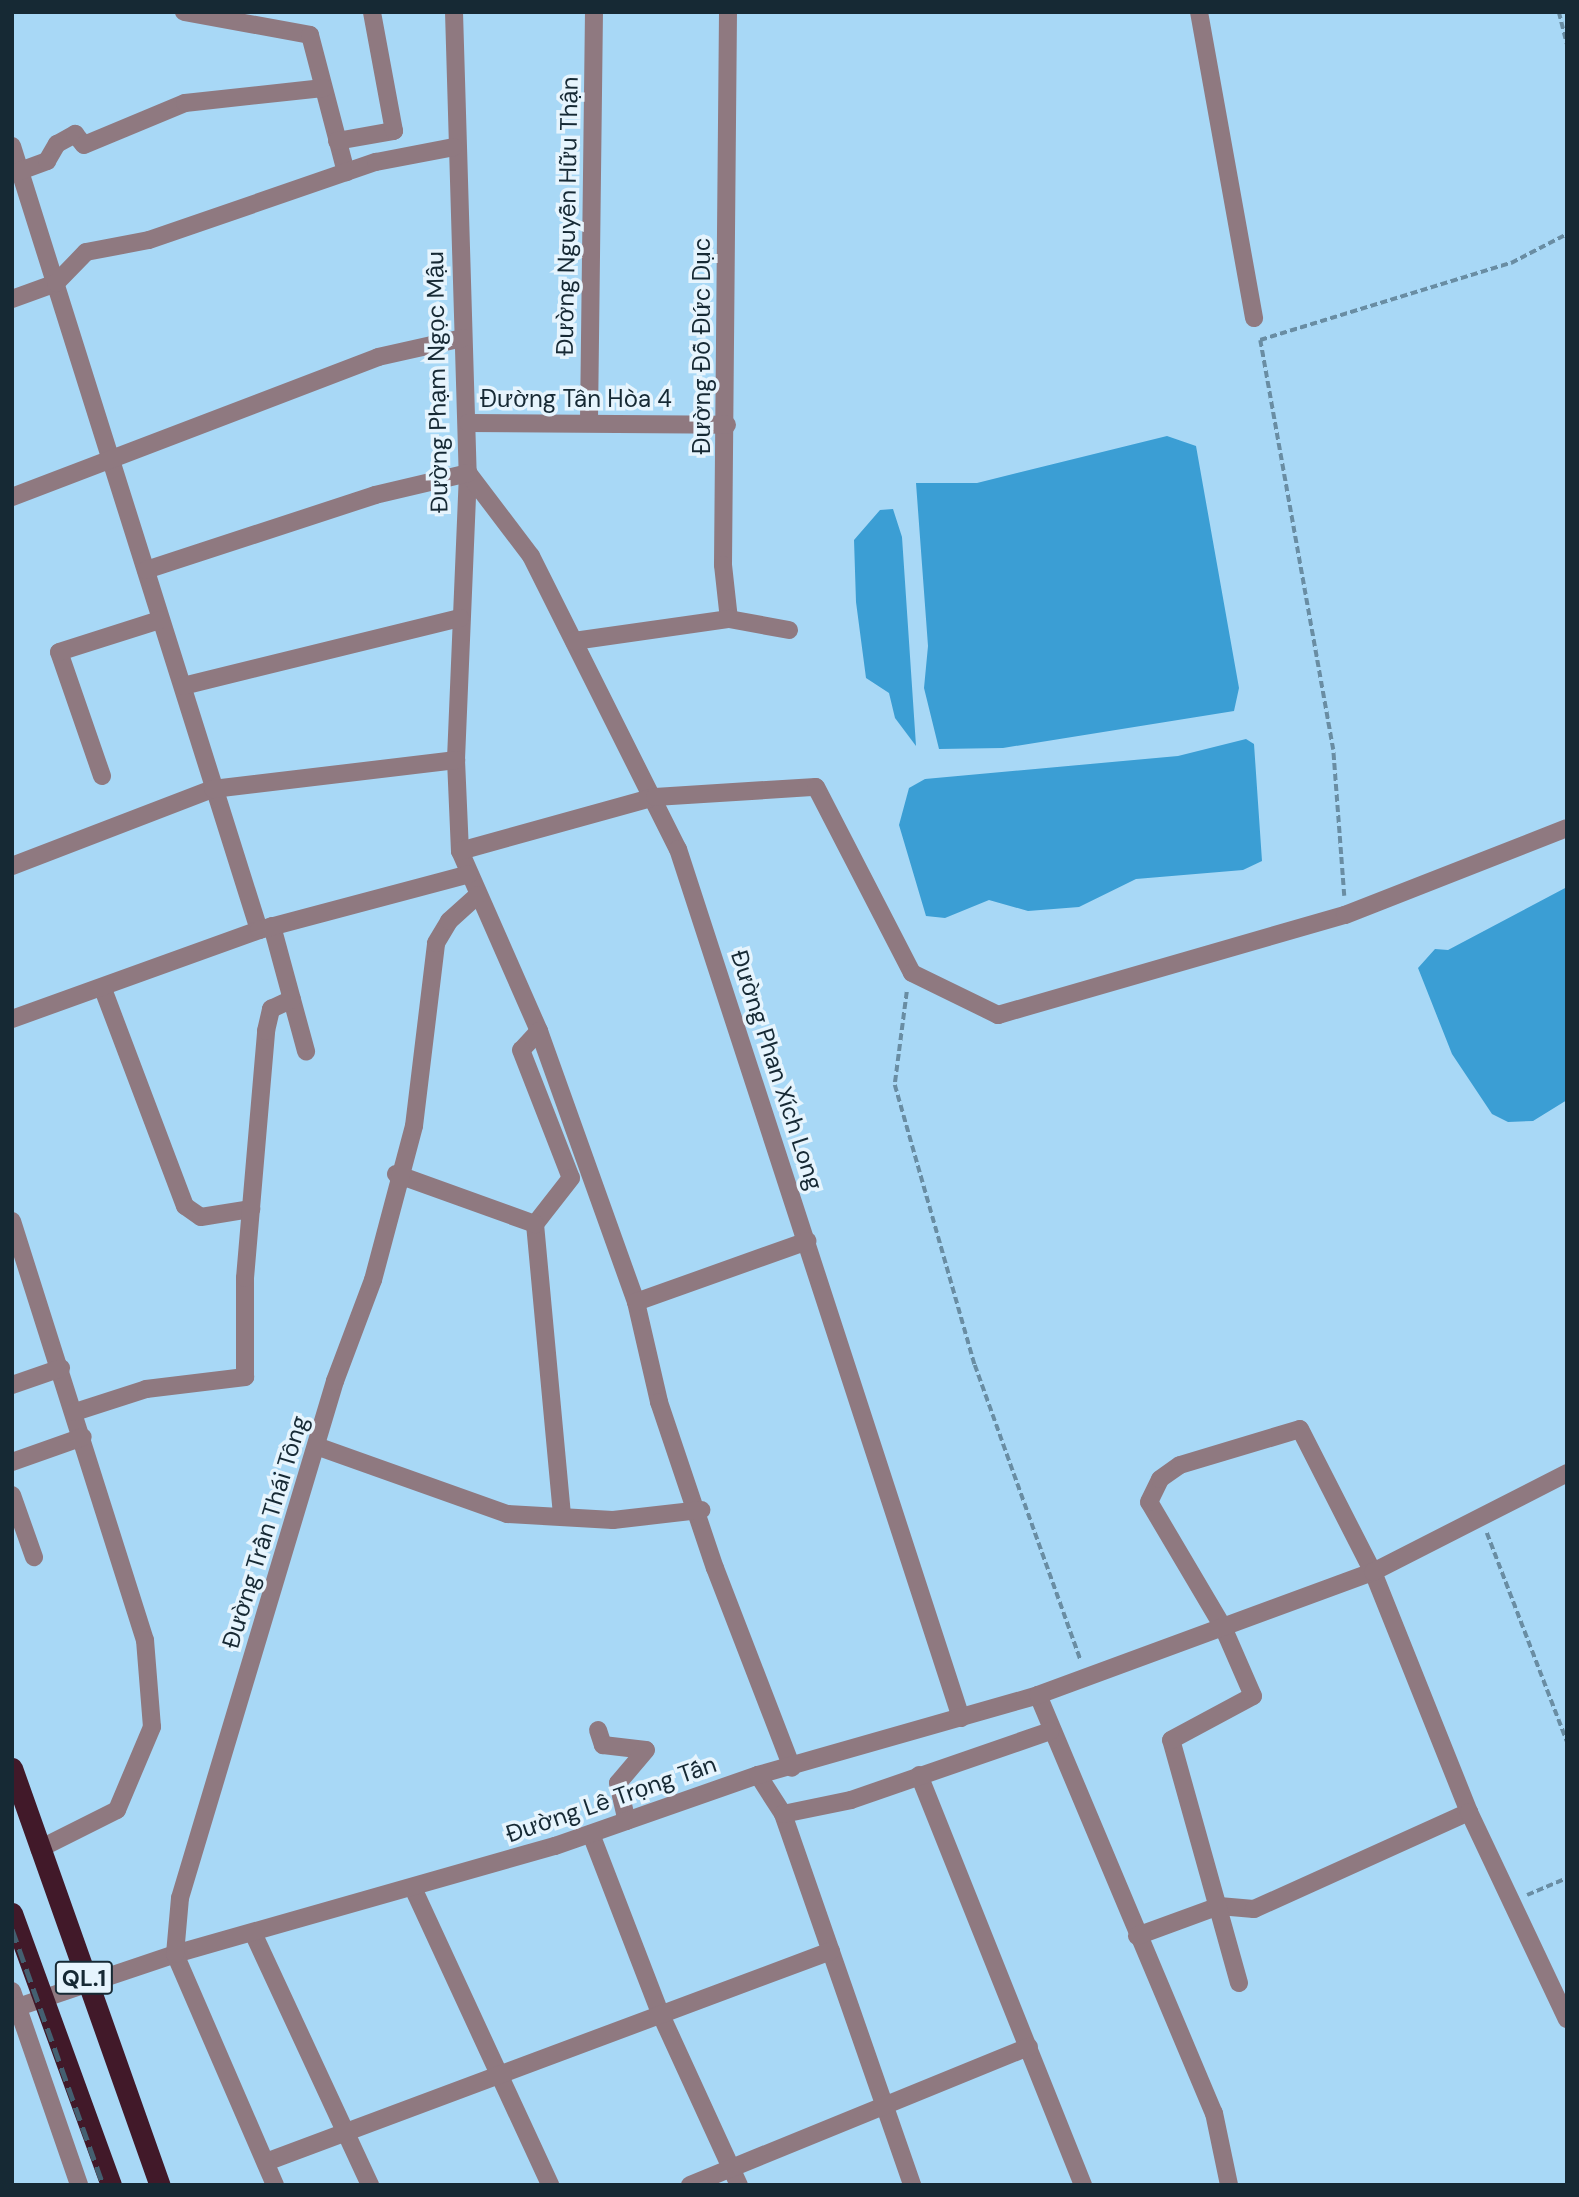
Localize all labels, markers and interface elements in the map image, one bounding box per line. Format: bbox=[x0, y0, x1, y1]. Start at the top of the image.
street label: Đường Nguyễn Hữu Thận bbox=[550, 76, 584, 356]
street label: Đường Đỗ Đức Dục bbox=[688, 238, 716, 454]
street label: Đường Phạm Ngọc Mậu bbox=[420, 251, 454, 513]
street label: Đường Tân Hòa 4 bbox=[480, 385, 672, 413]
street label: Đường Phan Xích Long bbox=[725, 946, 829, 1194]
street label: Đường Trần Thái Tông bbox=[216, 1412, 314, 1652]
street label: Đường Lê Trọng Tấn bbox=[502, 1749, 720, 1849]
road number: QL.1 bbox=[54, 1958, 114, 1997]

